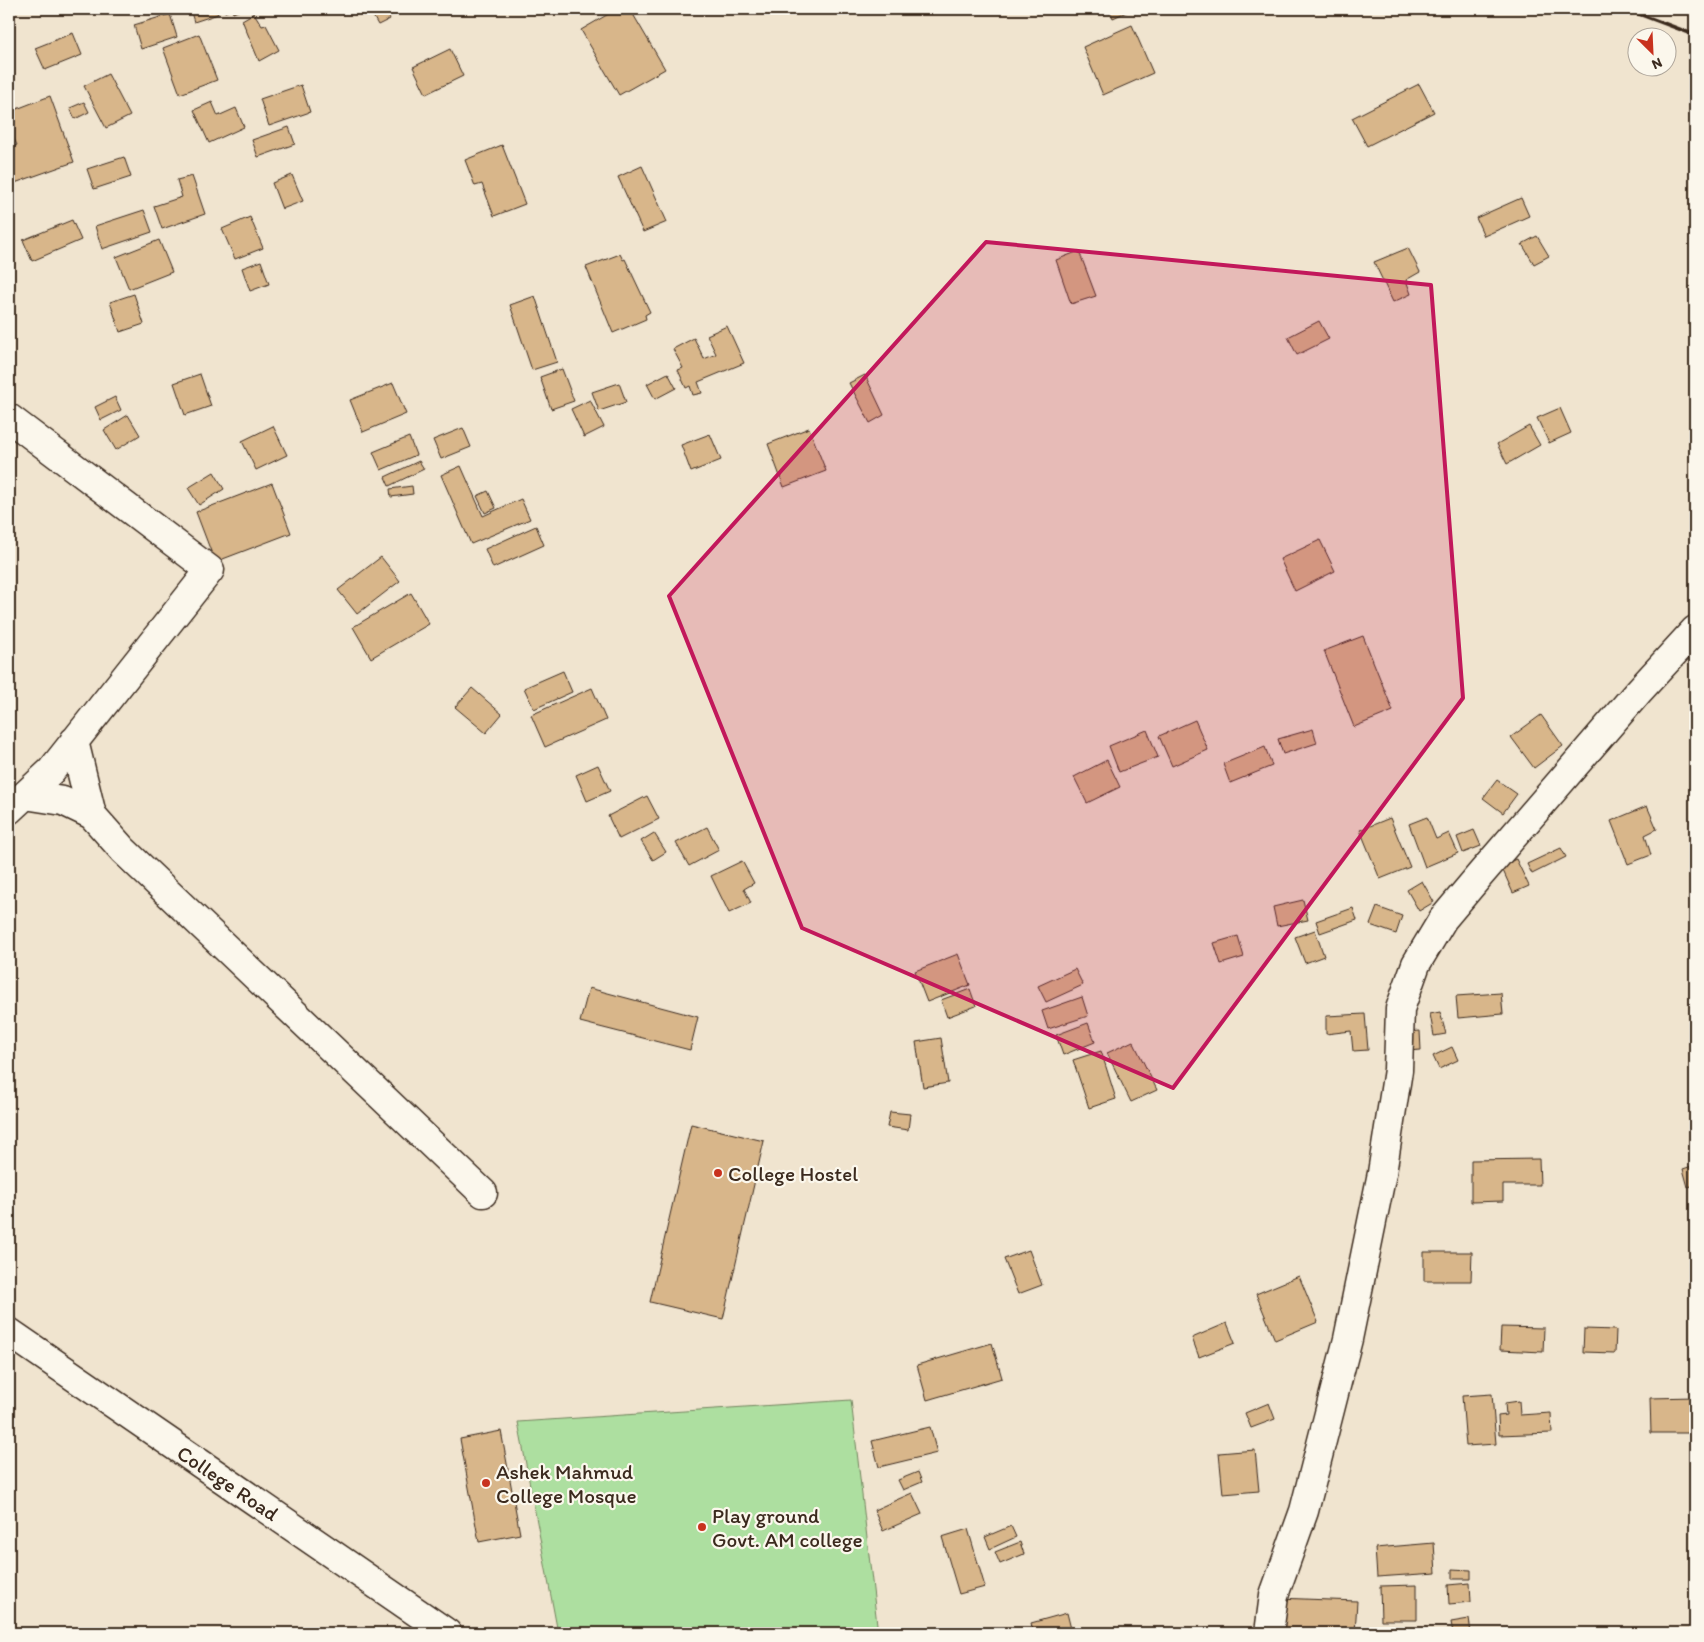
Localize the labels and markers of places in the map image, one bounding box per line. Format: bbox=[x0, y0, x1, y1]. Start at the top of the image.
place label: College Hostel bbox=[728, 1161, 858, 1186]
marker: College Hostel bbox=[712, 1167, 724, 1179]
place label: Ashek Mahmud College Mosque bbox=[496, 1459, 637, 1508]
marker: Ashek Mahmud College Mosque bbox=[480, 1477, 492, 1489]
place label: Play ground Govt. AM college bbox=[712, 1503, 863, 1552]
marker: Play ground Govt. AM college bbox=[696, 1521, 708, 1533]

